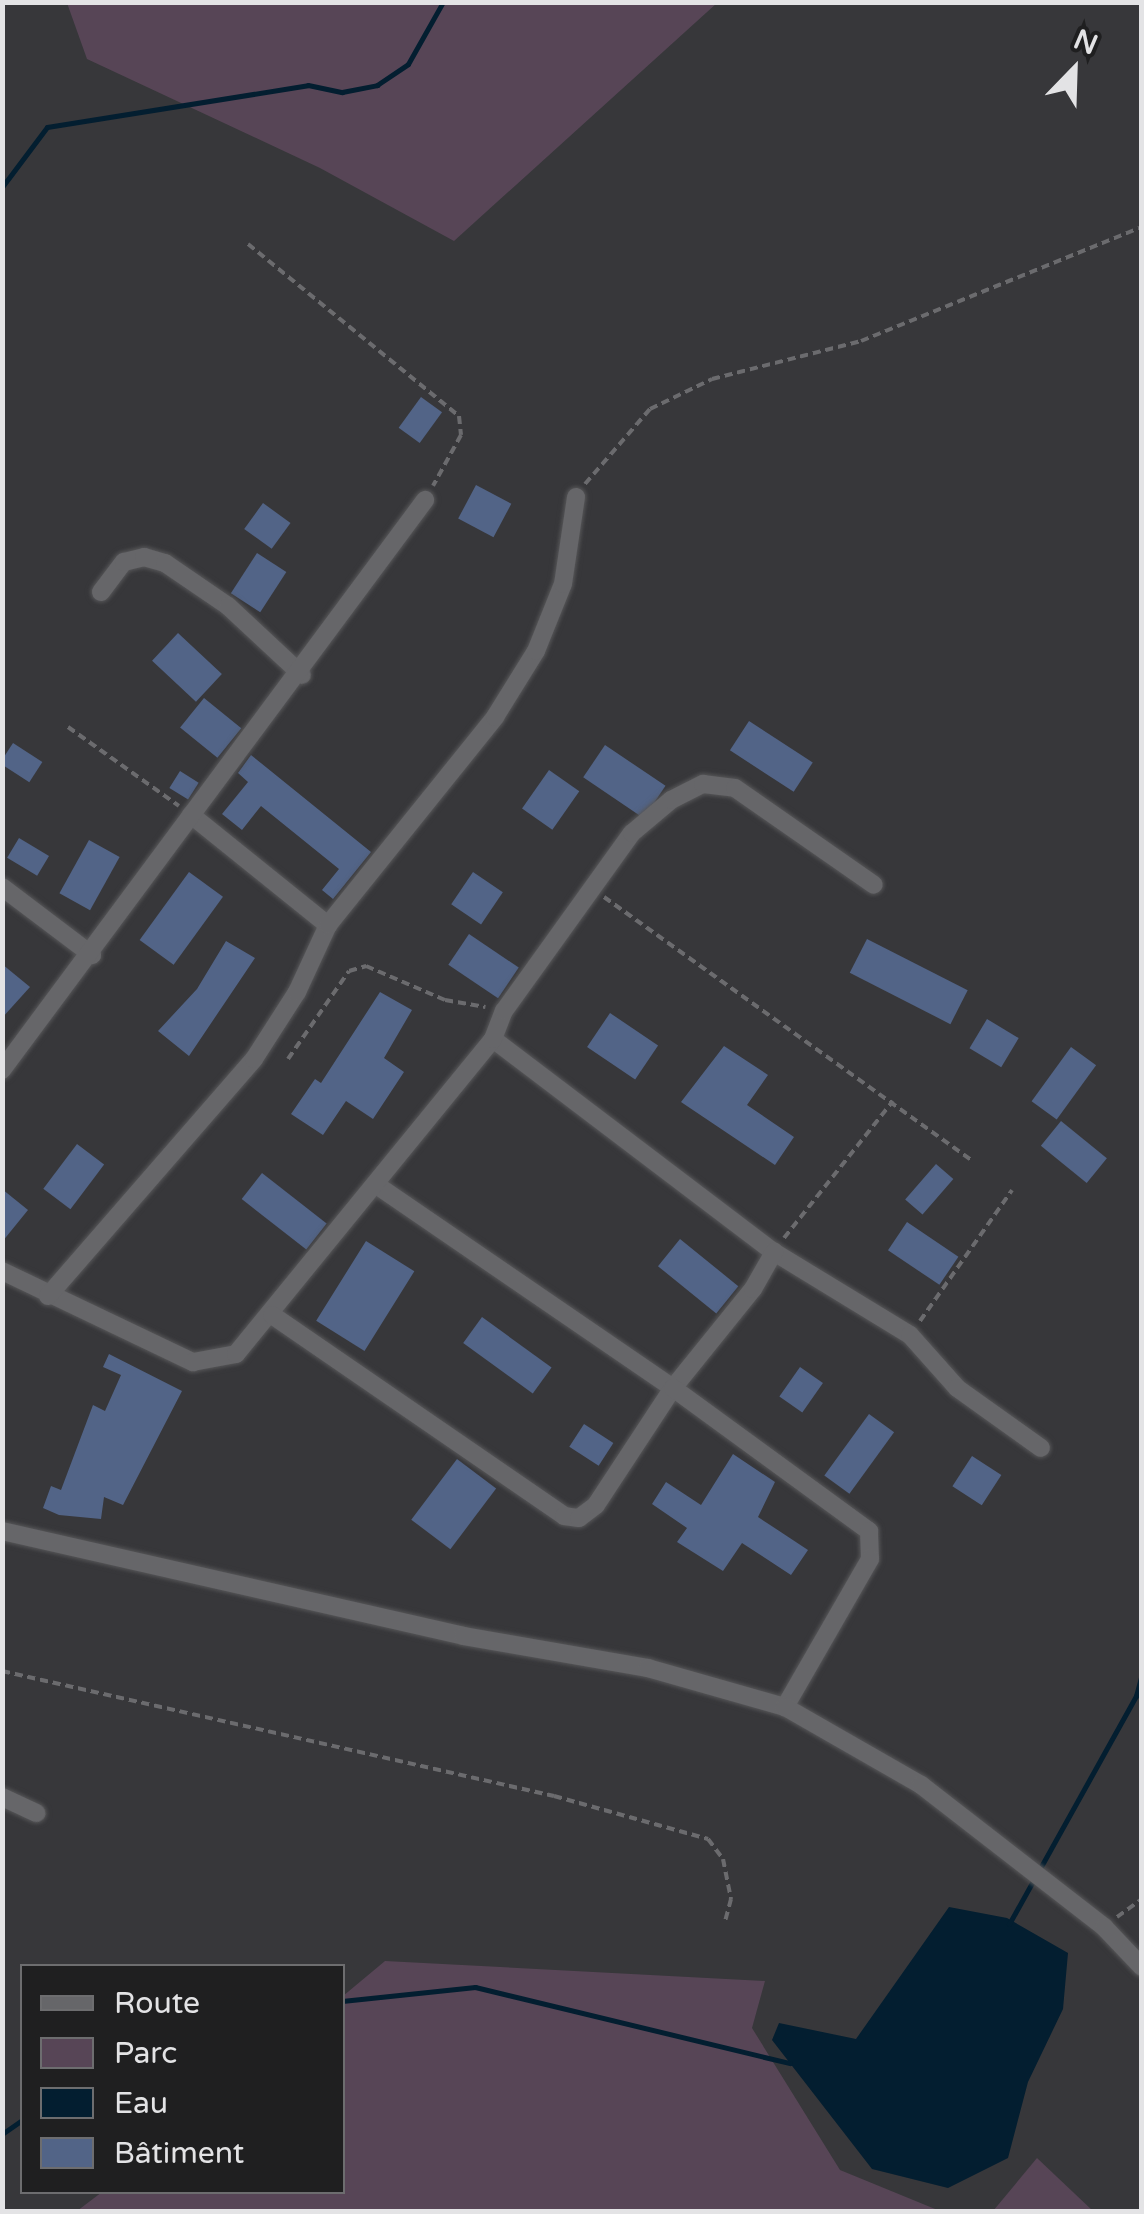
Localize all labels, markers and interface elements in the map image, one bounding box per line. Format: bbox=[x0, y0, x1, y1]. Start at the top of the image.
north arrow bbox=[1024, 20, 1124, 120]
text: N bbox=[1069, 22, 1103, 62]
legend bbox=[20, 1964, 345, 2194]
text: Route bbox=[114, 1985, 200, 2022]
text: Parc bbox=[114, 2035, 177, 2072]
text: Eau bbox=[114, 2085, 168, 2122]
text: Bâtiment bbox=[114, 2135, 244, 2172]

